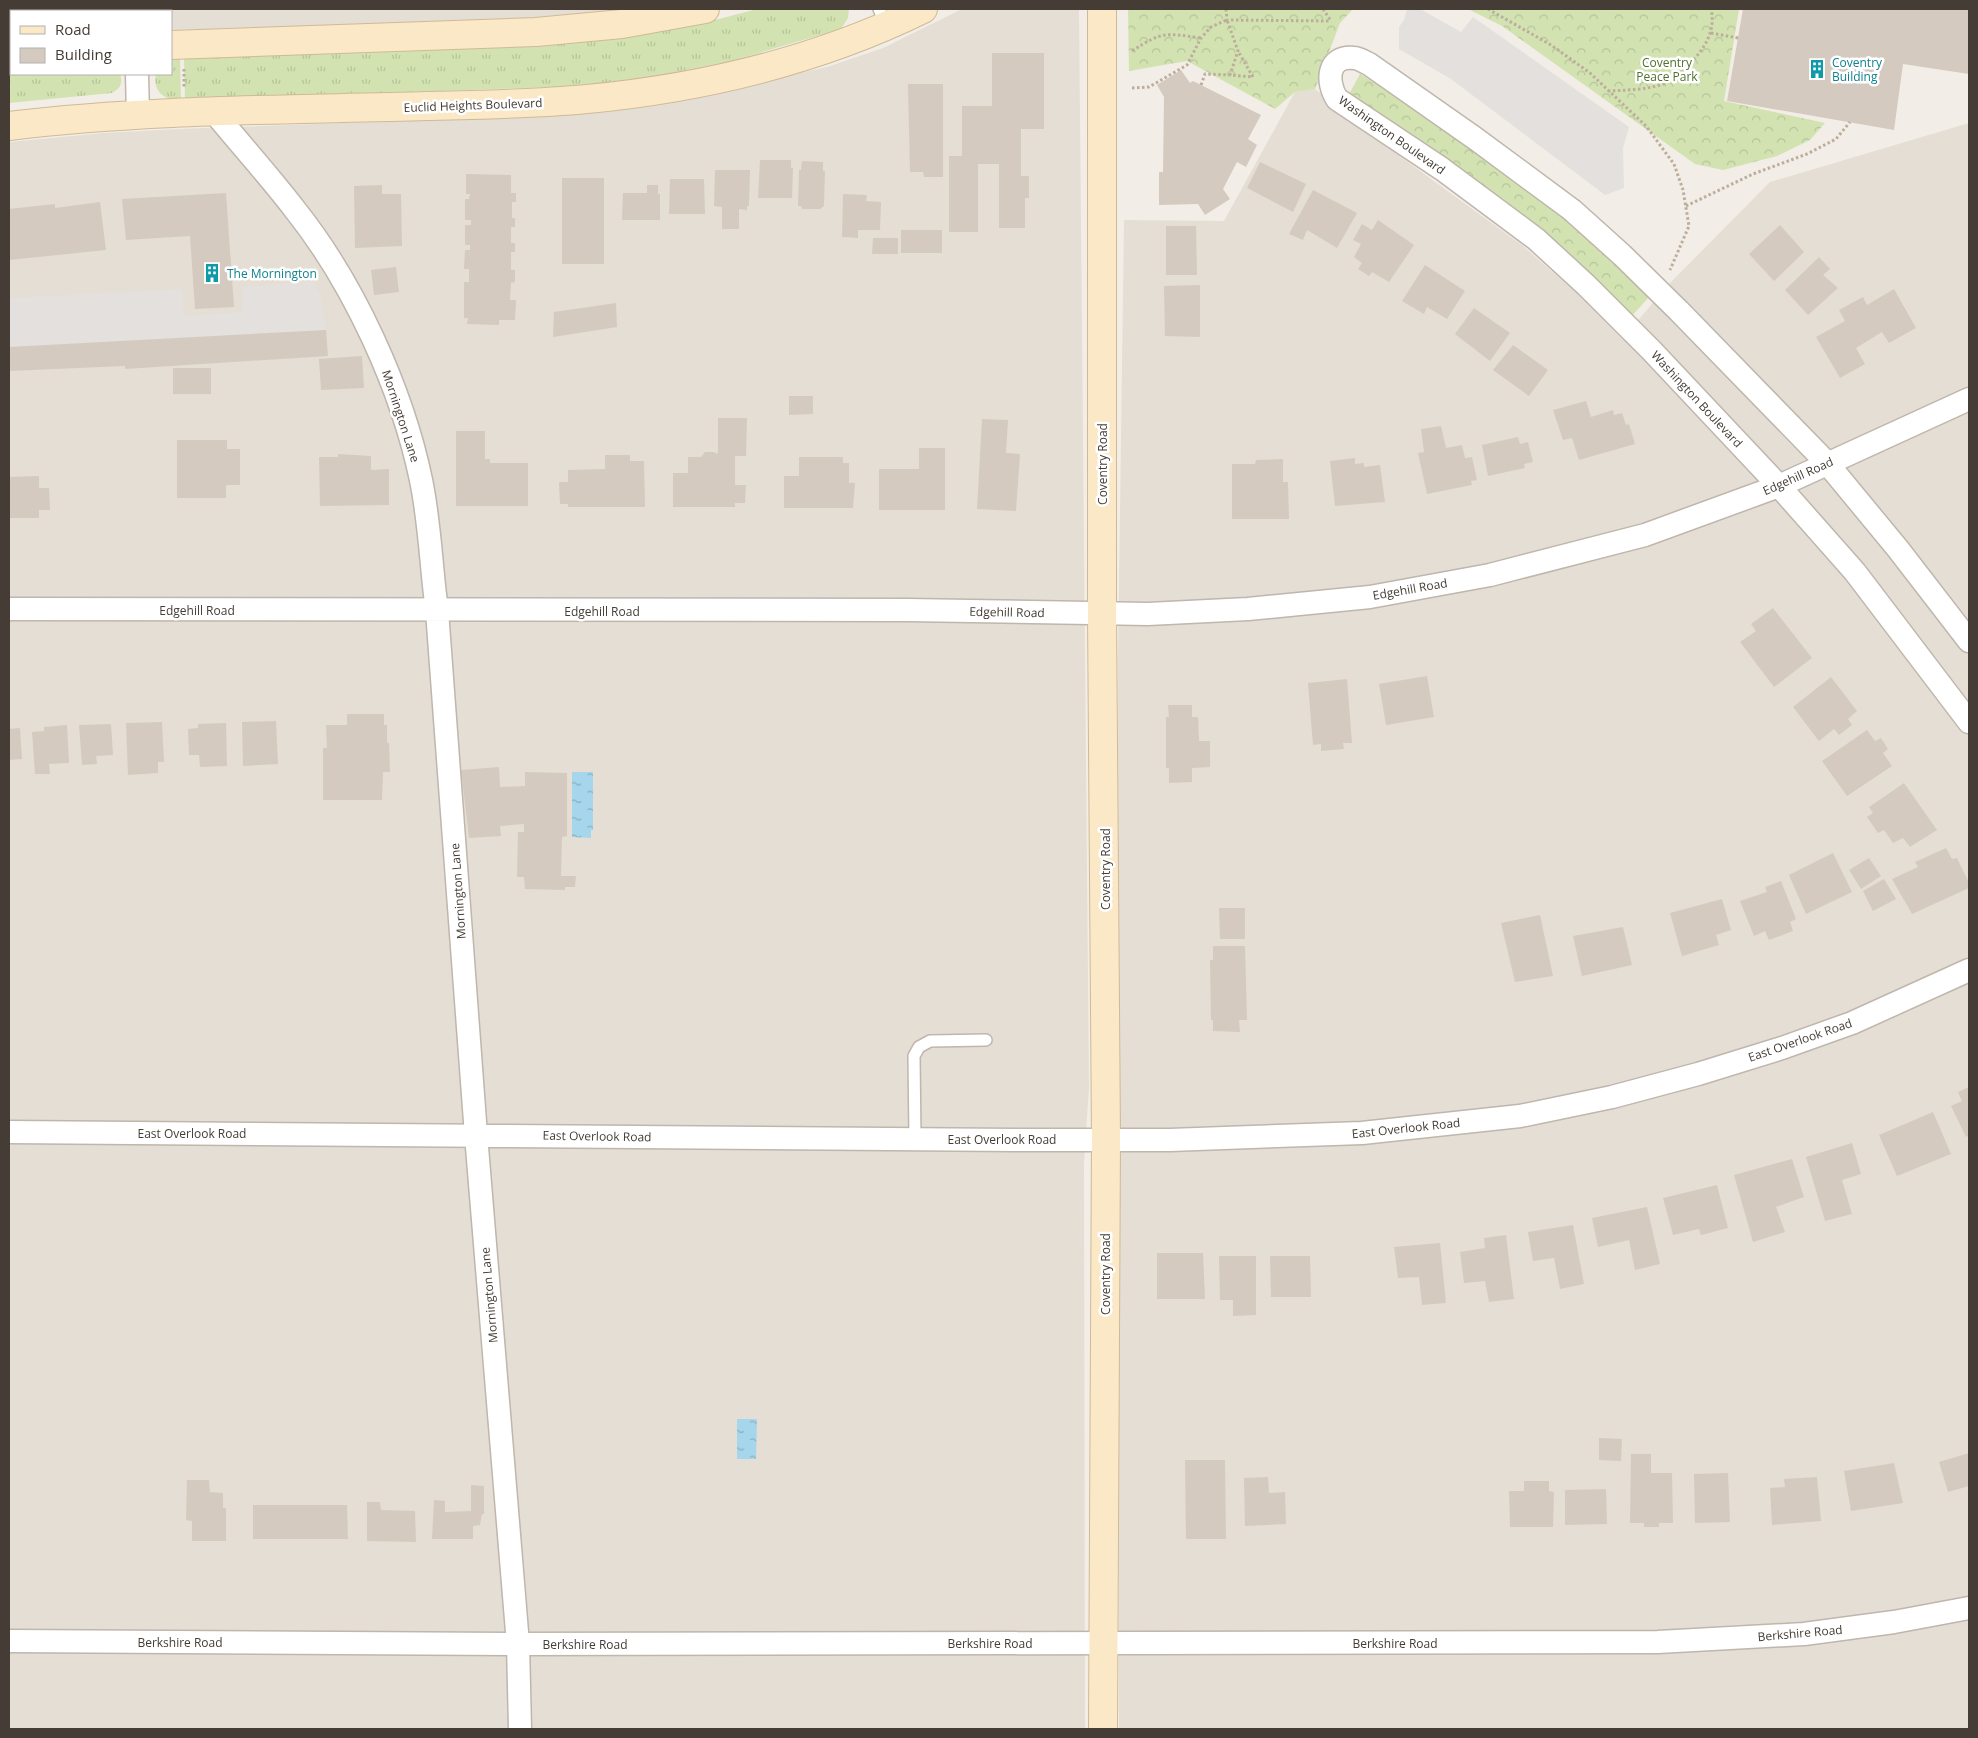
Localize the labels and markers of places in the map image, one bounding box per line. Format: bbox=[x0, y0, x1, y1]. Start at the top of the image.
place label: Coventry Building bbox=[1832, 54, 1883, 85]
building icon: Coventry Building bbox=[1806, 58, 1828, 80]
building icon: The Mornington bbox=[201, 262, 223, 284]
place label: The Mornington bbox=[227, 265, 317, 282]

